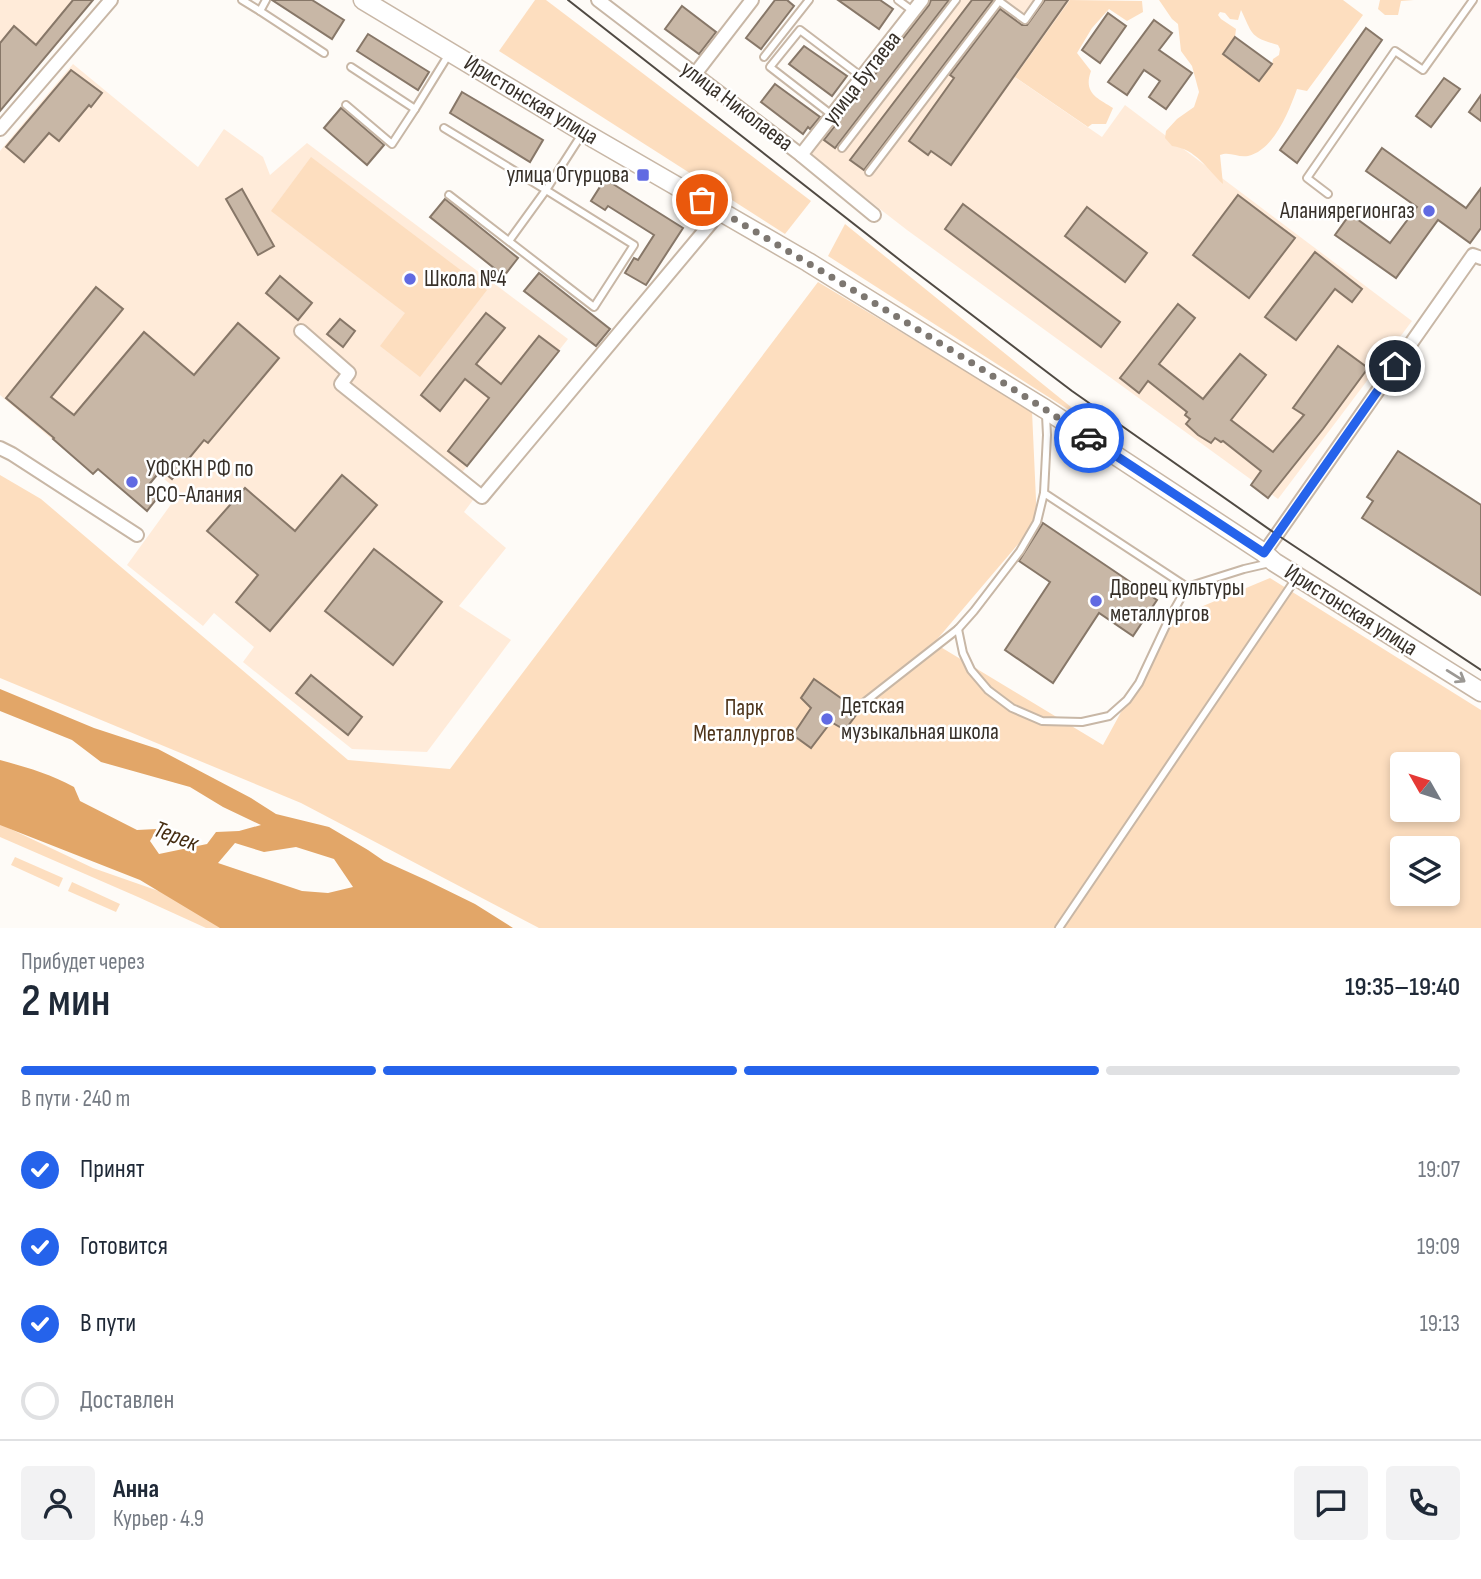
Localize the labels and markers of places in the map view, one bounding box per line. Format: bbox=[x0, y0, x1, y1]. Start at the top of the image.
place label: улица Огурцова bbox=[506, 161, 629, 189]
marker: улица Огурцова bbox=[635, 167, 651, 183]
pin bbox=[672, 170, 732, 230]
place label: Аланиярегионгаз bbox=[1279, 197, 1415, 225]
marker: Аланиярегионгаз bbox=[1421, 203, 1437, 219]
place label: Школа №4 bbox=[424, 265, 507, 293]
marker: Школа №4 bbox=[402, 271, 418, 287]
pin bbox=[1365, 336, 1425, 396]
place label: УФСКН РФ по РСО-Алания bbox=[146, 455, 254, 509]
marker: УФСКН РФ по РСО-Алания bbox=[124, 474, 140, 490]
place label: Дворец культуры металлургов bbox=[1110, 574, 1244, 628]
marker: Дворец культуры металлургов bbox=[1088, 593, 1104, 609]
place label: Детская музыкальная школа bbox=[841, 692, 999, 746]
marker: Детская музыкальная школа bbox=[819, 711, 835, 727]

